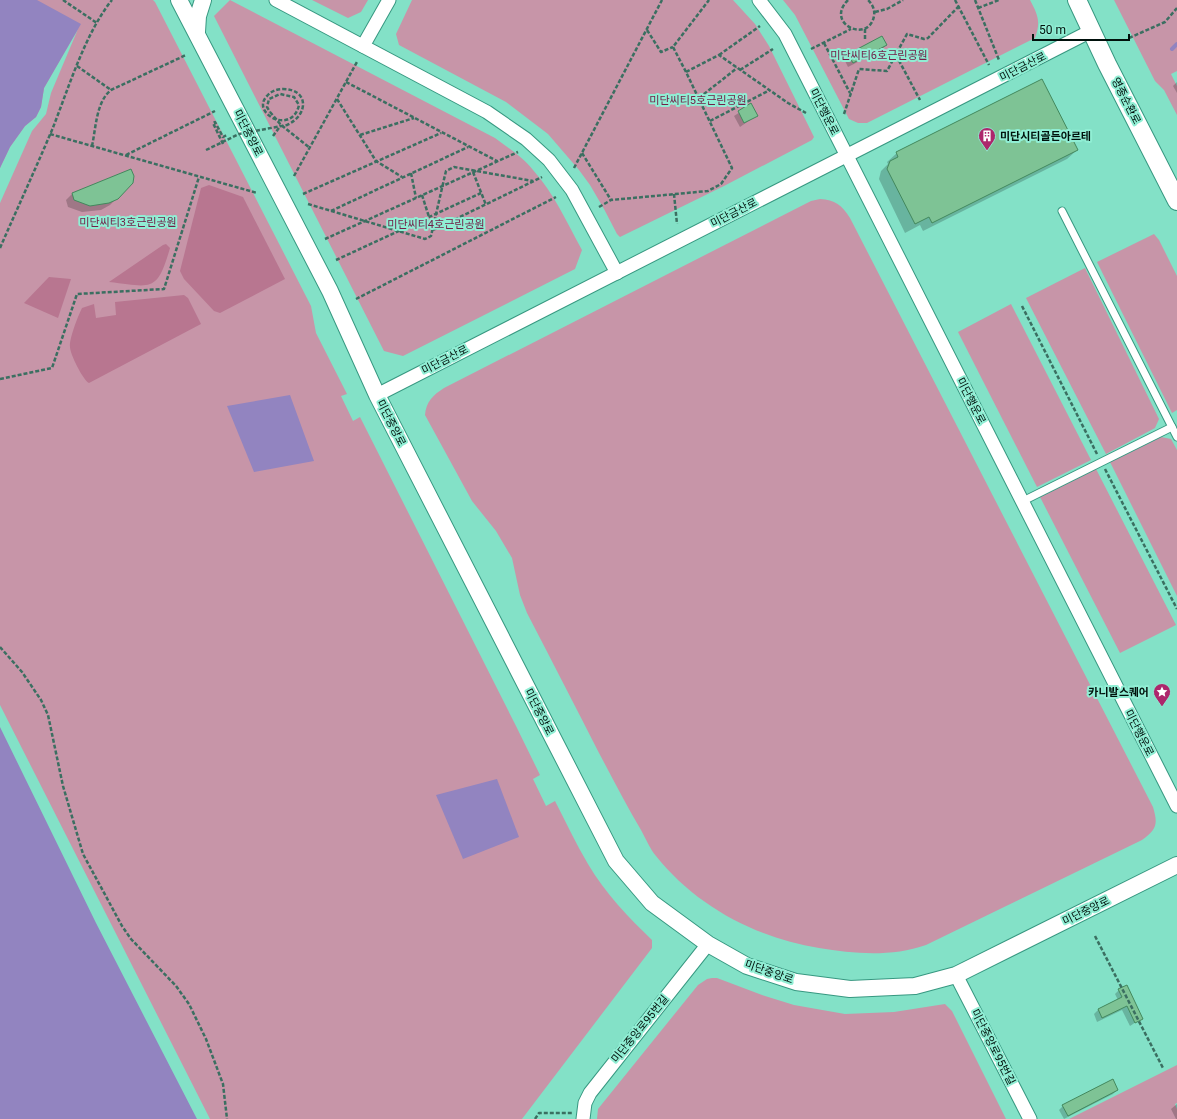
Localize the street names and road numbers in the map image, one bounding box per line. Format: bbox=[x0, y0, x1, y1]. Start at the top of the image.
street label: 미단금산로 bbox=[998, 50, 1048, 84]
street label: 영종순환로 bbox=[1109, 76, 1143, 126]
street label: 미단행운로 bbox=[807, 87, 841, 137]
street label: 미단중앙로 bbox=[231, 108, 265, 158]
street label: 미단금산로 bbox=[709, 196, 759, 230]
street label: 미단금산로 bbox=[420, 343, 470, 377]
street label: 미단행운로 bbox=[954, 376, 988, 426]
street label: 미단중앙로 bbox=[374, 398, 408, 448]
street label: 미단중앙로 bbox=[522, 687, 556, 737]
street label: 미단행운로 bbox=[1122, 708, 1156, 758]
street label: 미단중앙로 bbox=[1060, 894, 1112, 928]
street label: 미단중앙로 bbox=[743, 958, 795, 986]
street label: 미단중앙로95번길 bbox=[609, 993, 671, 1065]
street label: 미단중앙로95번길 bbox=[968, 1007, 1018, 1087]

